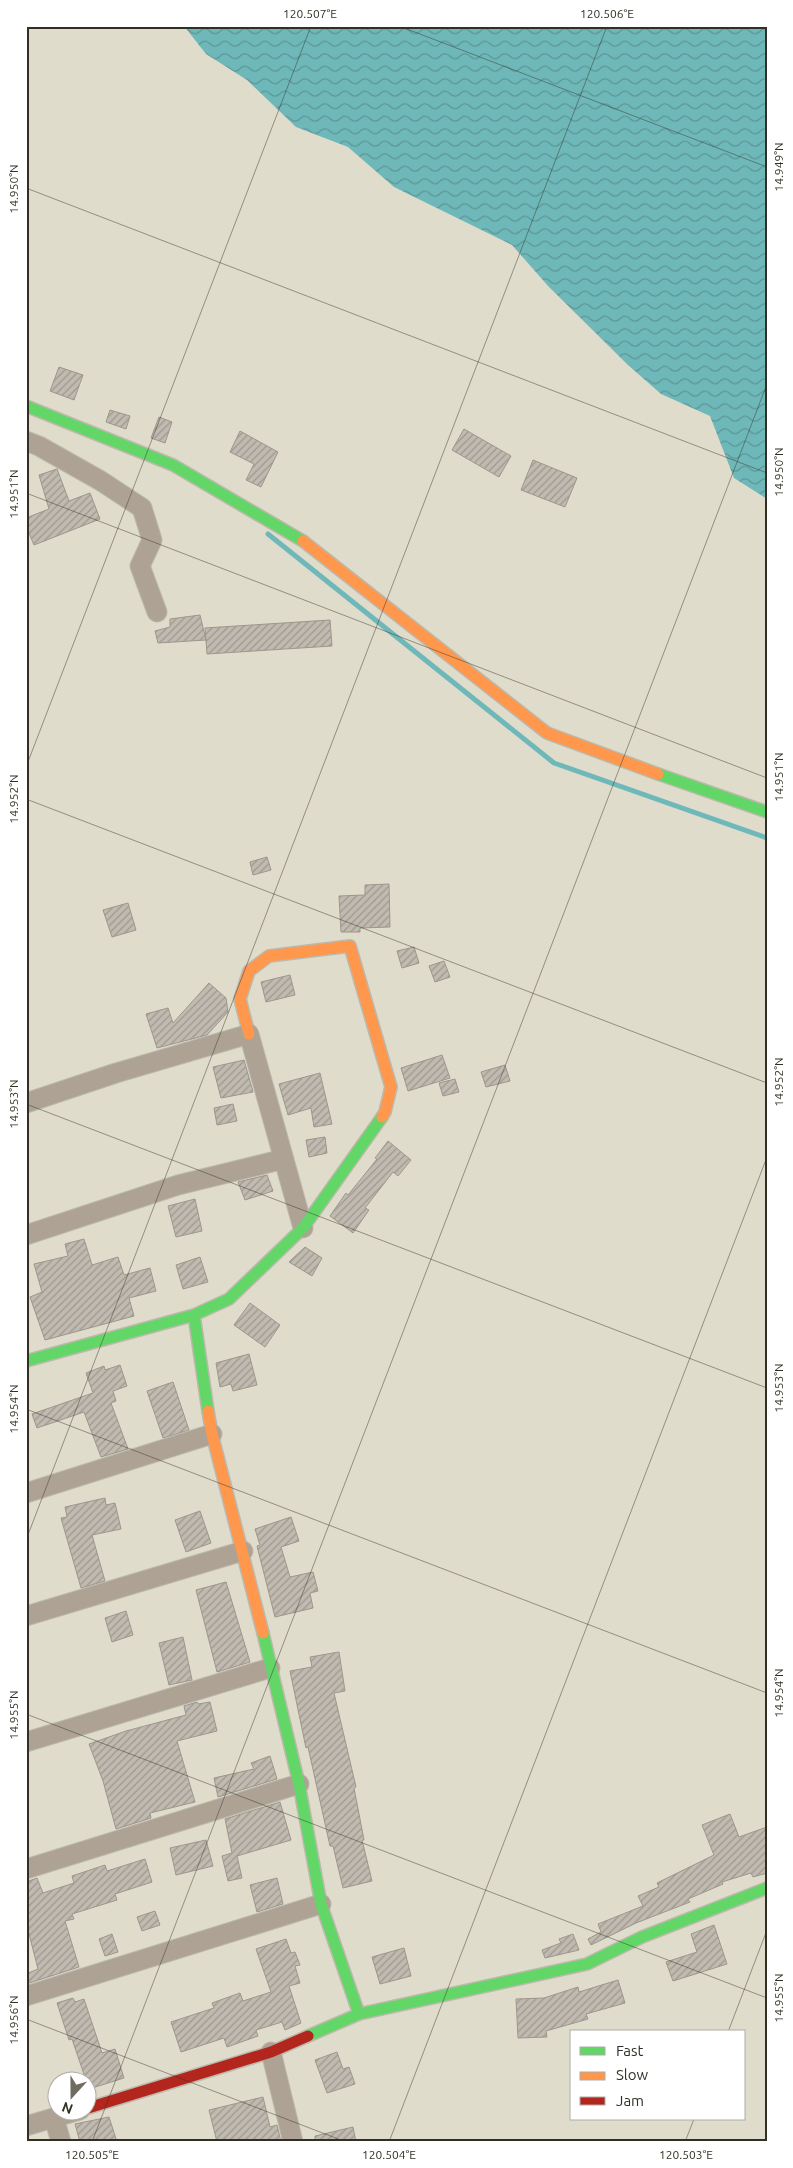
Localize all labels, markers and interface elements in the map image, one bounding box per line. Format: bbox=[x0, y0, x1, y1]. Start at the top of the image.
text: 120.507°E bbox=[283, 7, 337, 20]
text: 120.506°E bbox=[580, 7, 634, 20]
text: 14.949°N bbox=[772, 142, 785, 192]
text: 14.950°N bbox=[7, 164, 20, 214]
text: 14.950°N bbox=[772, 447, 785, 497]
text: 14.951°N bbox=[7, 469, 20, 519]
text: 14.951°N bbox=[772, 752, 785, 802]
text: 14.952°N bbox=[7, 774, 20, 824]
text: 14.952°N bbox=[772, 1057, 785, 1107]
text: 14.953°N bbox=[7, 1079, 20, 1129]
text: 14.953°N bbox=[772, 1363, 785, 1413]
text: 14.954°N bbox=[7, 1384, 20, 1434]
text: 14.954°N bbox=[772, 1668, 785, 1718]
text: 14.955°N bbox=[7, 1690, 20, 1740]
text: 14.955°N bbox=[772, 1973, 785, 2023]
text: 14.956°N bbox=[7, 1995, 20, 2045]
legend bbox=[570, 2030, 746, 2120]
text: Fast bbox=[616, 2042, 644, 2059]
text: Slow bbox=[616, 2066, 649, 2083]
north arrow bbox=[48, 2070, 98, 2120]
text: Jam bbox=[616, 2092, 644, 2109]
text: N bbox=[60, 2099, 75, 2117]
text: 120.505°E bbox=[65, 2148, 119, 2161]
text: 120.504°E bbox=[362, 2148, 416, 2161]
text: 120.503°E bbox=[659, 2148, 713, 2161]

